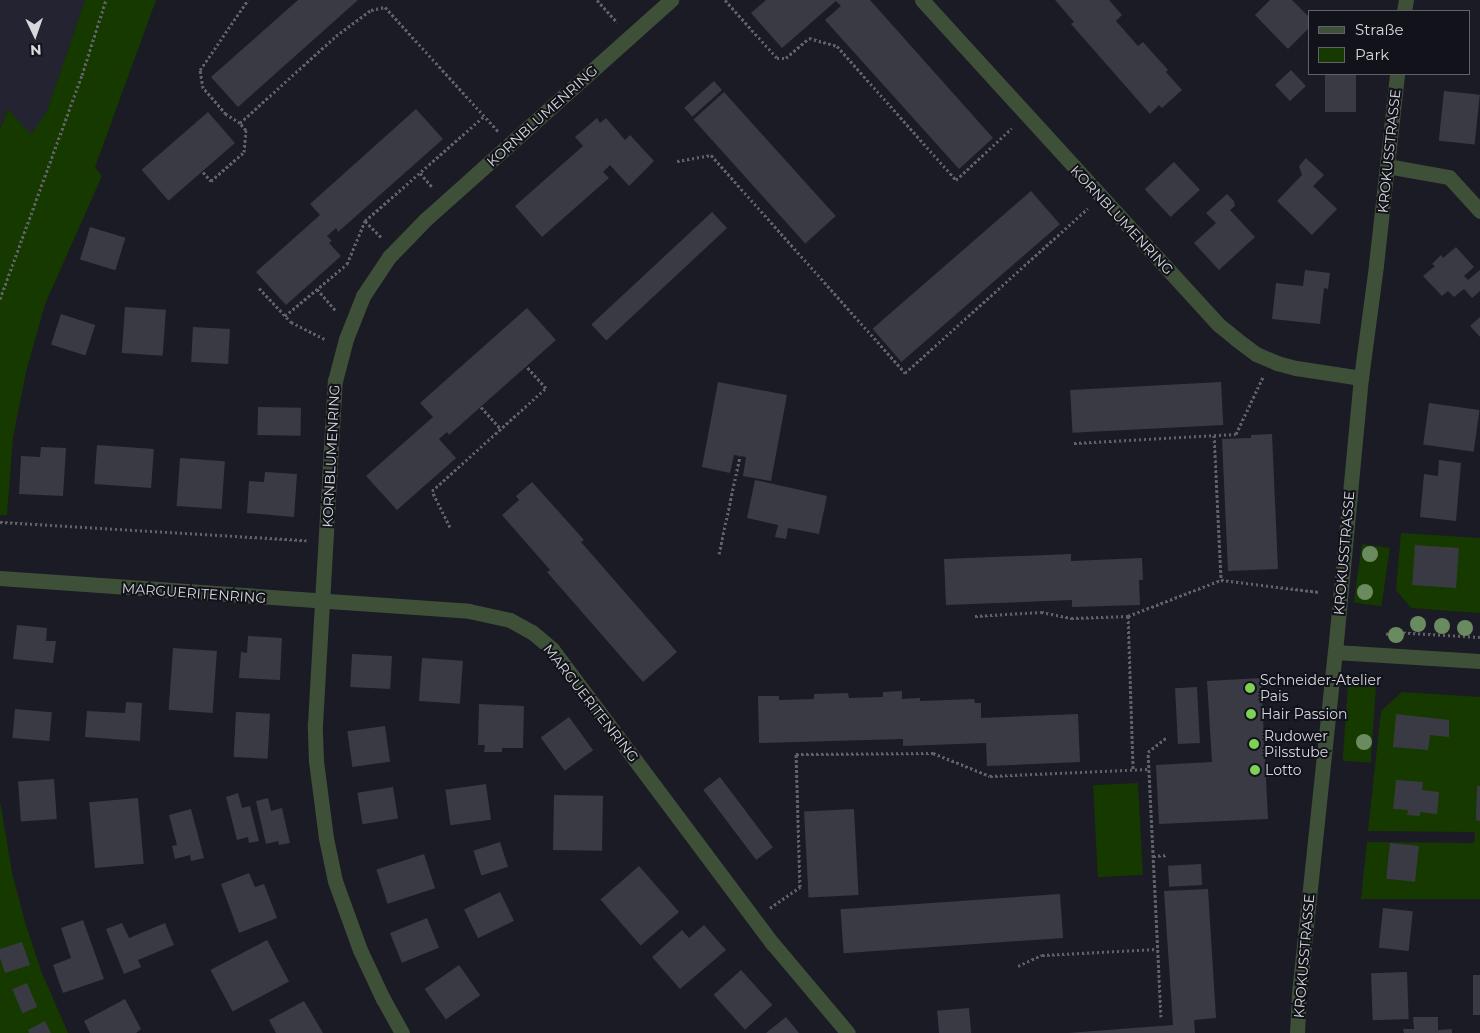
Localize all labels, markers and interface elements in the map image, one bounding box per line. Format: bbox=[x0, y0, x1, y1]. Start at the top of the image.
north arrow bbox=[10, 10, 60, 60]
legend bbox=[1308, 10, 1470, 75]
text: Straße bbox=[1355, 20, 1404, 39]
text: N bbox=[30, 41, 42, 59]
text: Park bbox=[1355, 45, 1389, 64]
street label: KORNBLUMENRING bbox=[483, 62, 601, 170]
street label: KROKUSSTRASSE bbox=[1374, 88, 1404, 214]
street label: KORNBLUMENRING bbox=[1067, 162, 1177, 278]
street label: KORNBLUMENRING bbox=[319, 384, 343, 528]
street label: KROKUSSTRASSE bbox=[1330, 490, 1358, 616]
street label: MARGUERITENRING bbox=[121, 580, 267, 606]
street label: MARGUERITENRING bbox=[540, 641, 642, 765]
place label: Schneider-Atelier Pais bbox=[1260, 672, 1382, 704]
marker: Schneider-Atelier Pais bbox=[1244, 682, 1256, 694]
place label: Hair Passion bbox=[1261, 706, 1347, 722]
marker: Hair Passion bbox=[1245, 708, 1257, 720]
place label: Rudower Pilsstube bbox=[1264, 728, 1328, 760]
marker: Rudower Pilsstube bbox=[1248, 738, 1260, 750]
place label: Lotto bbox=[1265, 762, 1302, 778]
marker: Lotto bbox=[1249, 764, 1261, 776]
street label: KROKUSSTRASSE bbox=[1290, 893, 1318, 1019]

